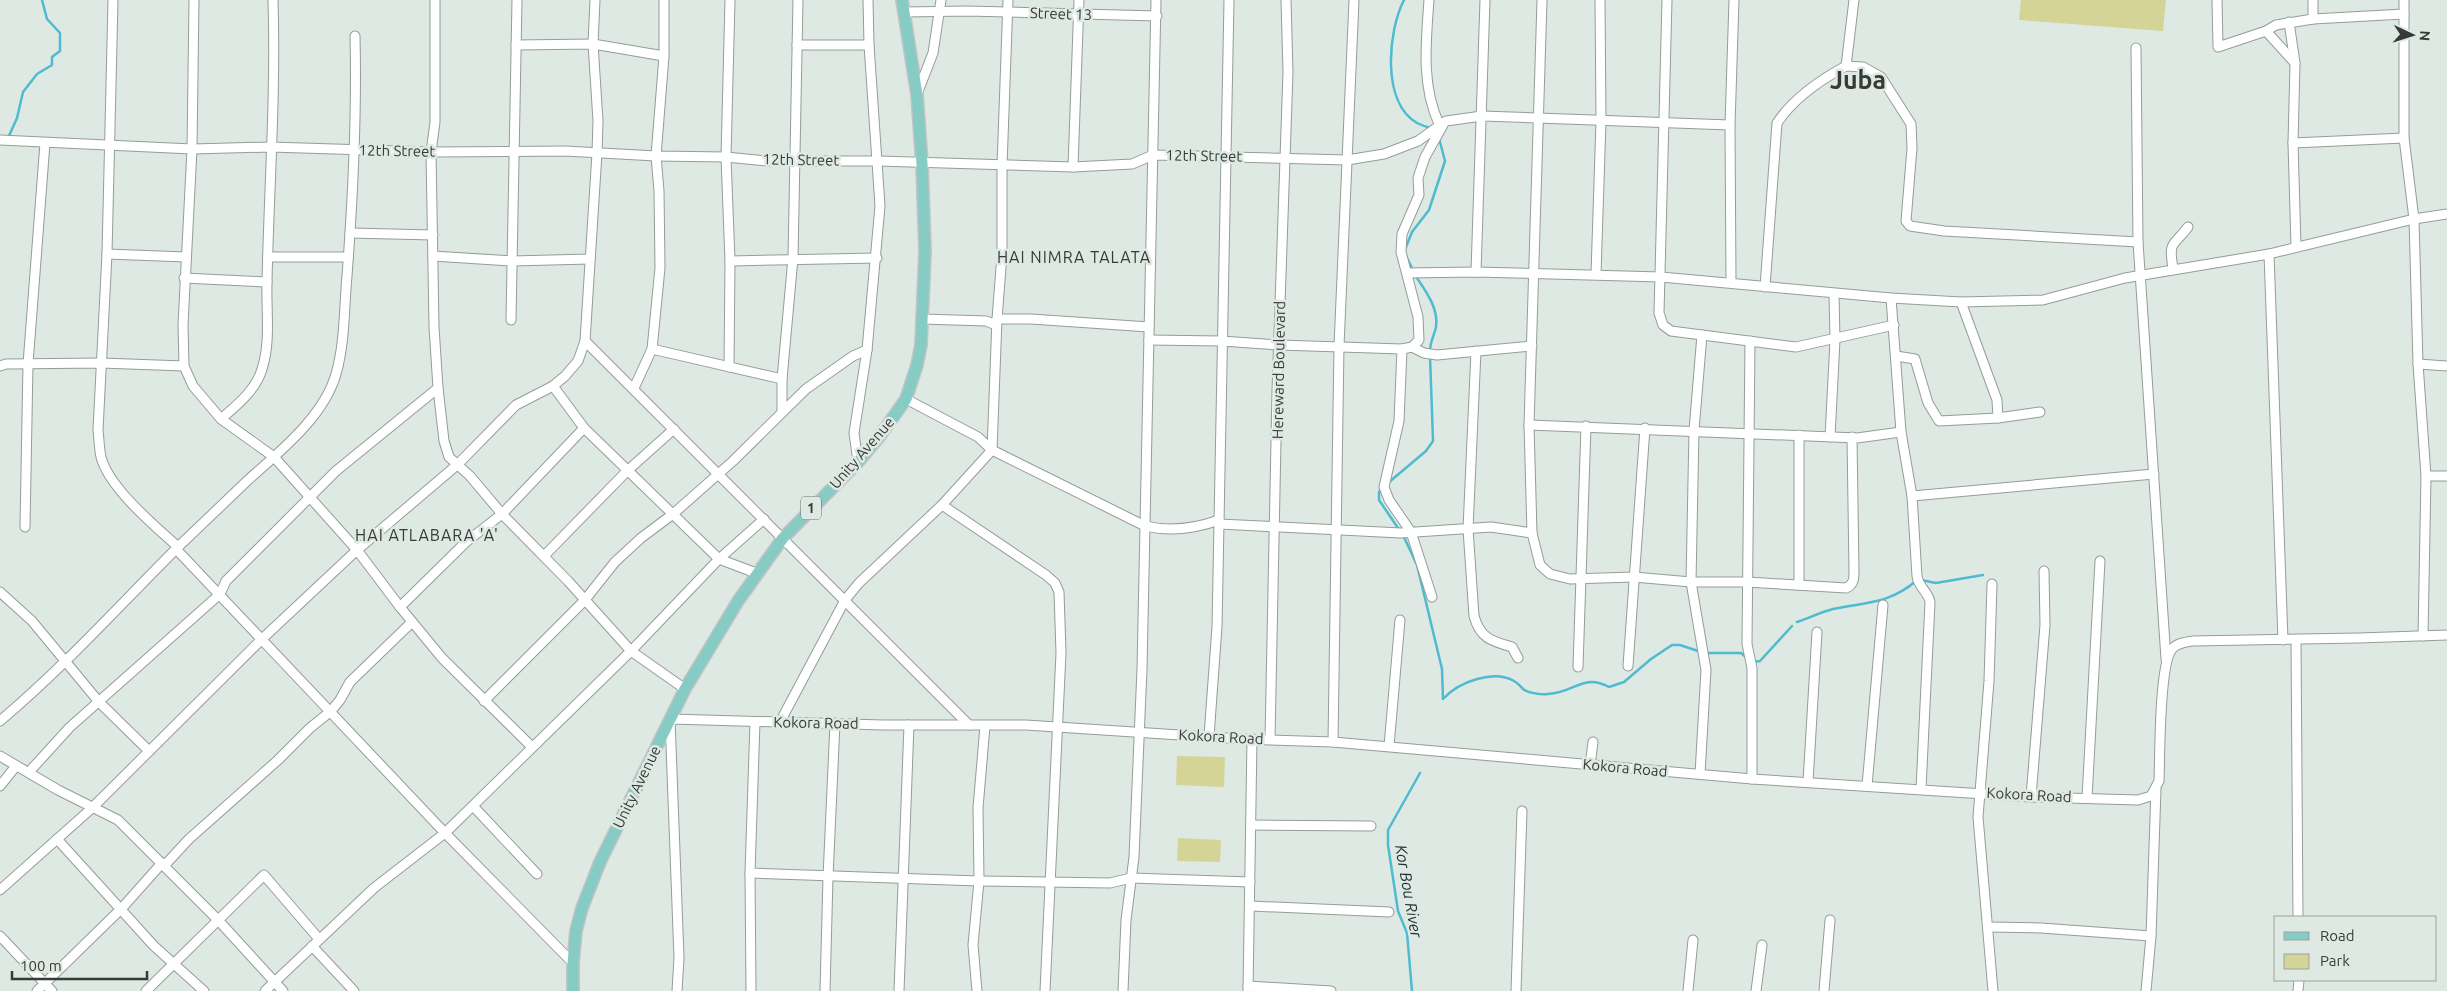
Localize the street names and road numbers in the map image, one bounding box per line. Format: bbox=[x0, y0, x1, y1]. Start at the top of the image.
street label: Street 13 bbox=[1030, 4, 1092, 23]
street label: 12th Street bbox=[359, 141, 436, 160]
street label: 12th Street bbox=[1166, 146, 1243, 165]
street label: 12th Street bbox=[763, 150, 840, 169]
street label: Hereward Boulevard bbox=[1269, 301, 1288, 439]
street label: Unity Avenue bbox=[826, 413, 897, 492]
road number: 1 bbox=[801, 496, 821, 520]
street label: Kokora Road bbox=[773, 713, 859, 732]
street label: Kokora Road bbox=[1178, 726, 1264, 747]
street label: Unity Avenue bbox=[609, 743, 664, 831]
street label: Kokora Road bbox=[1582, 755, 1668, 780]
street label: Kokora Road bbox=[1986, 784, 2072, 805]

